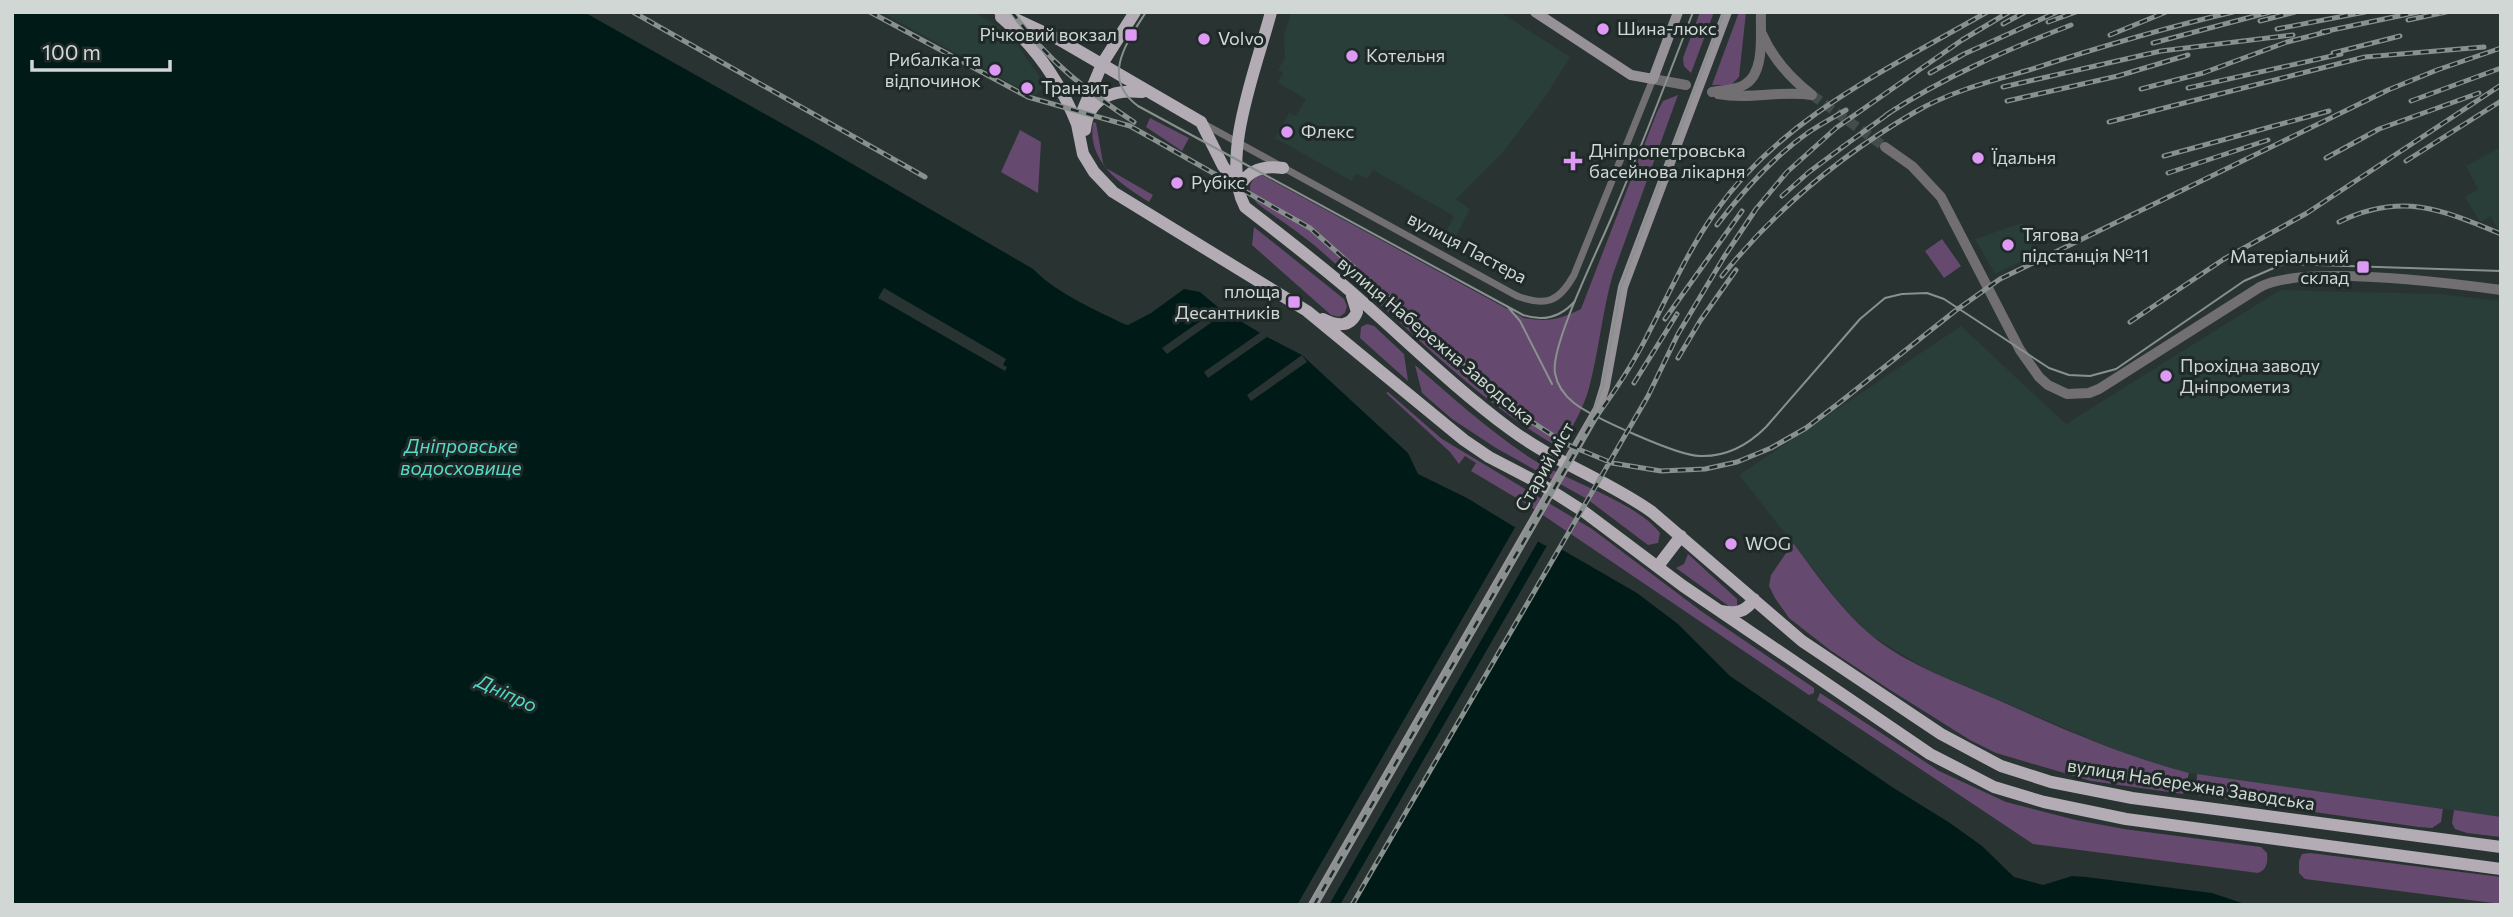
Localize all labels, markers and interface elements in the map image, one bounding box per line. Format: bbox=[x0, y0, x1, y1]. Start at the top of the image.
place label: Шина-люкс bbox=[1617, 17, 1717, 39]
marker: Шина-люкс bbox=[1595, 21, 1611, 37]
place label: Річковий вокзал bbox=[980, 23, 1117, 45]
marker: Річковий вокзал bbox=[1123, 27, 1139, 43]
place label: Volvo bbox=[1218, 27, 1264, 49]
scale bar bbox=[32, 28, 170, 72]
marker: Volvo bbox=[1196, 31, 1212, 47]
text: 100 m bbox=[42, 39, 101, 64]
place label: Котельня bbox=[1366, 44, 1445, 66]
place label: Рибалка та відпочинок bbox=[885, 48, 981, 91]
marker: Котельня bbox=[1344, 48, 1360, 64]
marker: Рибалка та відпочинок bbox=[987, 62, 1003, 78]
place label: Транзит bbox=[1041, 76, 1109, 98]
marker: Транзит bbox=[1019, 80, 1035, 96]
place label: Флекс bbox=[1301, 120, 1354, 142]
marker: Флекс bbox=[1279, 124, 1295, 140]
place label: Дніпропетровська басейнова лікарня bbox=[1589, 139, 1746, 182]
place label: Їдальня bbox=[1991, 146, 2056, 168]
marker: Їдальня bbox=[1970, 150, 1986, 166]
marker: Дніпропетровська басейнова лікарня bbox=[1563, 151, 1583, 171]
place label: Рубікс bbox=[1191, 171, 1245, 193]
marker: Рубікс bbox=[1169, 175, 1185, 191]
street label: вулиця Пастера bbox=[1404, 206, 1531, 288]
place label: Тягова пiдстанцiя №11 bbox=[2022, 223, 2149, 266]
marker: Тягова пiдстанцiя №11 bbox=[2000, 237, 2016, 253]
place label: Матеріальний склад bbox=[2230, 245, 2349, 288]
street label: вулиця Набережна Заводська bbox=[1334, 251, 1540, 429]
marker: Матеріальний склад bbox=[2355, 259, 2371, 275]
place label: площа Десантників bbox=[1175, 280, 1280, 323]
marker: площа Десантників bbox=[1286, 294, 1302, 310]
place label: Прохідна заводу Дніпрометиз bbox=[2180, 354, 2320, 397]
marker: Прохідна заводу Дніпрометиз bbox=[2158, 368, 2174, 384]
street label: Старий міст bbox=[1510, 418, 1579, 515]
water label: Дніпровське водосховище bbox=[400, 434, 522, 479]
place label: WOG bbox=[1745, 532, 1791, 554]
marker: WOG bbox=[1723, 536, 1739, 552]
water label: Дніпро bbox=[472, 668, 541, 716]
street label: вулиця Набережна Заводська bbox=[2066, 754, 2317, 814]

